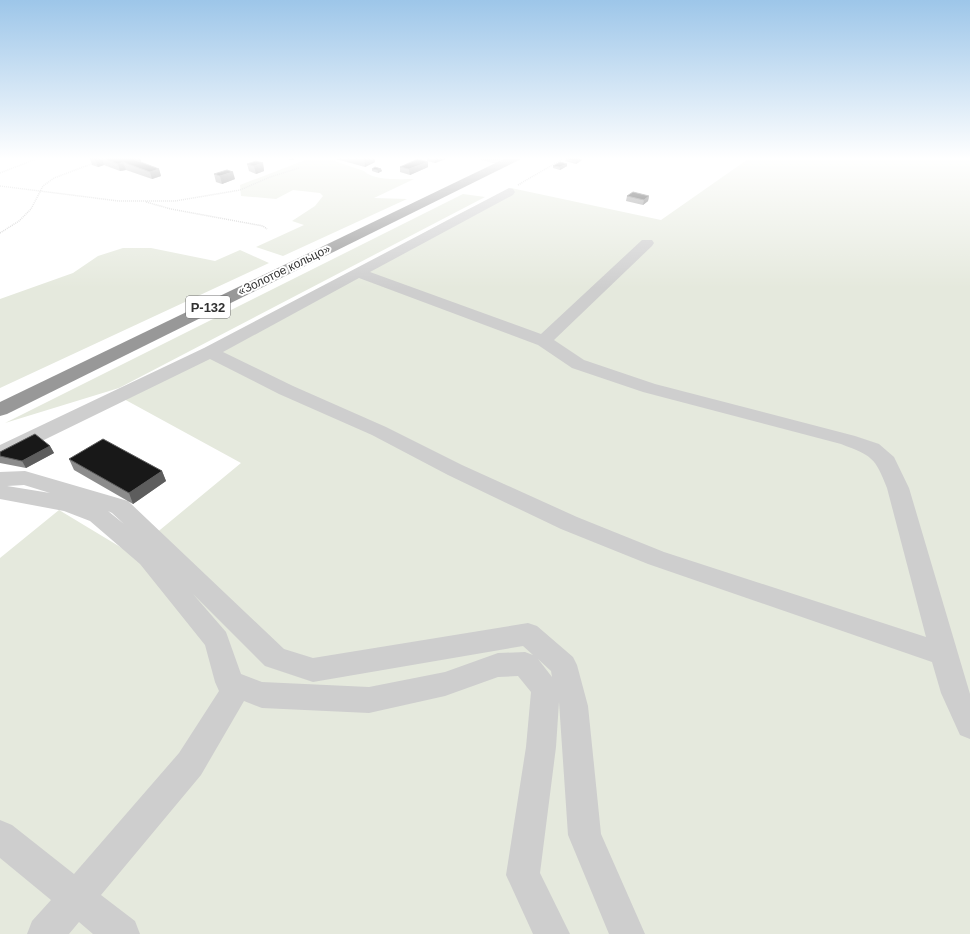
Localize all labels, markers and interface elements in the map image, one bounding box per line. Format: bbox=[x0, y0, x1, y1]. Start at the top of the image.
street label: «Золотое кольцо» bbox=[236, 241, 333, 298]
road number: Р-132 bbox=[186, 296, 230, 318]

